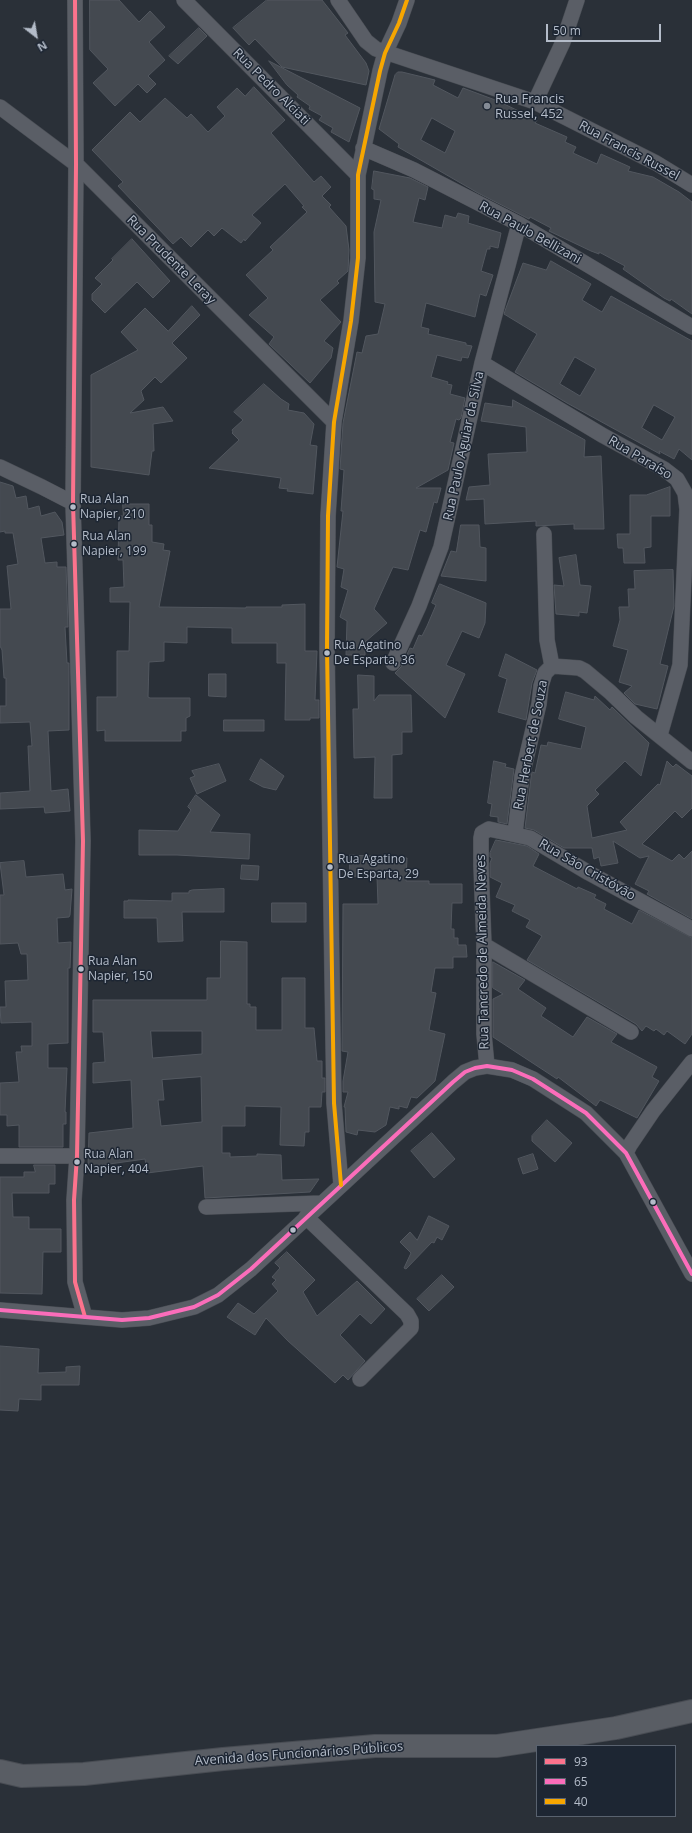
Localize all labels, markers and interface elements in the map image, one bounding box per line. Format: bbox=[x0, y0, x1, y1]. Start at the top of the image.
north arrow bbox=[16, 16, 56, 56]
scale bar bbox=[548, 16, 663, 42]
text: 50 m bbox=[553, 22, 581, 39]
text: N bbox=[35, 38, 50, 55]
street label: Rua Pedro Alciati bbox=[229, 45, 313, 129]
place label: Rua Francis Russel, 452 bbox=[495, 91, 565, 122]
marker: Rua Francis Russel, 452 bbox=[482, 101, 492, 111]
street label: Rua Francis Russel bbox=[576, 118, 682, 184]
street label: Rua Paulo Bellizani bbox=[476, 198, 584, 268]
street label: Rua Prudente Leray bbox=[123, 212, 219, 308]
street label: Rua Paulo Aguiar da Silva bbox=[441, 370, 487, 522]
street label: Rua Paraíso bbox=[605, 433, 675, 483]
place label: Rua Alan Napier, 210 bbox=[80, 493, 145, 521]
marker: Rua Alan Napier, 210 bbox=[68, 502, 78, 512]
place label: Rua Alan Napier, 199 bbox=[82, 530, 147, 558]
marker: Rua Alan Napier, 199 bbox=[69, 539, 79, 549]
place label: Rua Agatino De Esparta, 36 bbox=[334, 639, 415, 667]
marker: Rua Agatino De Esparta, 36 bbox=[322, 648, 332, 658]
street label: Rua Herbert de Souza bbox=[511, 679, 551, 811]
street label: Rua São Cristóvão bbox=[536, 836, 638, 904]
place label: Rua Agatino De Esparta, 29 bbox=[338, 853, 419, 881]
street label: Rua Tancredo de Almeida Neves bbox=[473, 854, 493, 1050]
marker: Rua Agatino De Esparta, 29 bbox=[325, 862, 335, 872]
place label: Rua Alan Napier, 150 bbox=[88, 955, 153, 983]
marker: Rua Alan Napier, 150 bbox=[76, 964, 86, 974]
place label: Rua Alan Napier, 404 bbox=[84, 1148, 149, 1176]
marker: Rua Alan Napier, 404 bbox=[72, 1157, 82, 1167]
unlabelled marker bbox=[648, 1197, 658, 1207]
unlabelled marker bbox=[288, 1225, 298, 1235]
street label: Avenida dos Funcionários Públicos bbox=[194, 1739, 404, 1769]
legend bbox=[536, 1745, 676, 1817]
text: 93 bbox=[574, 1753, 588, 1770]
text: 65 bbox=[574, 1773, 588, 1790]
text: 40 bbox=[574, 1793, 588, 1810]

